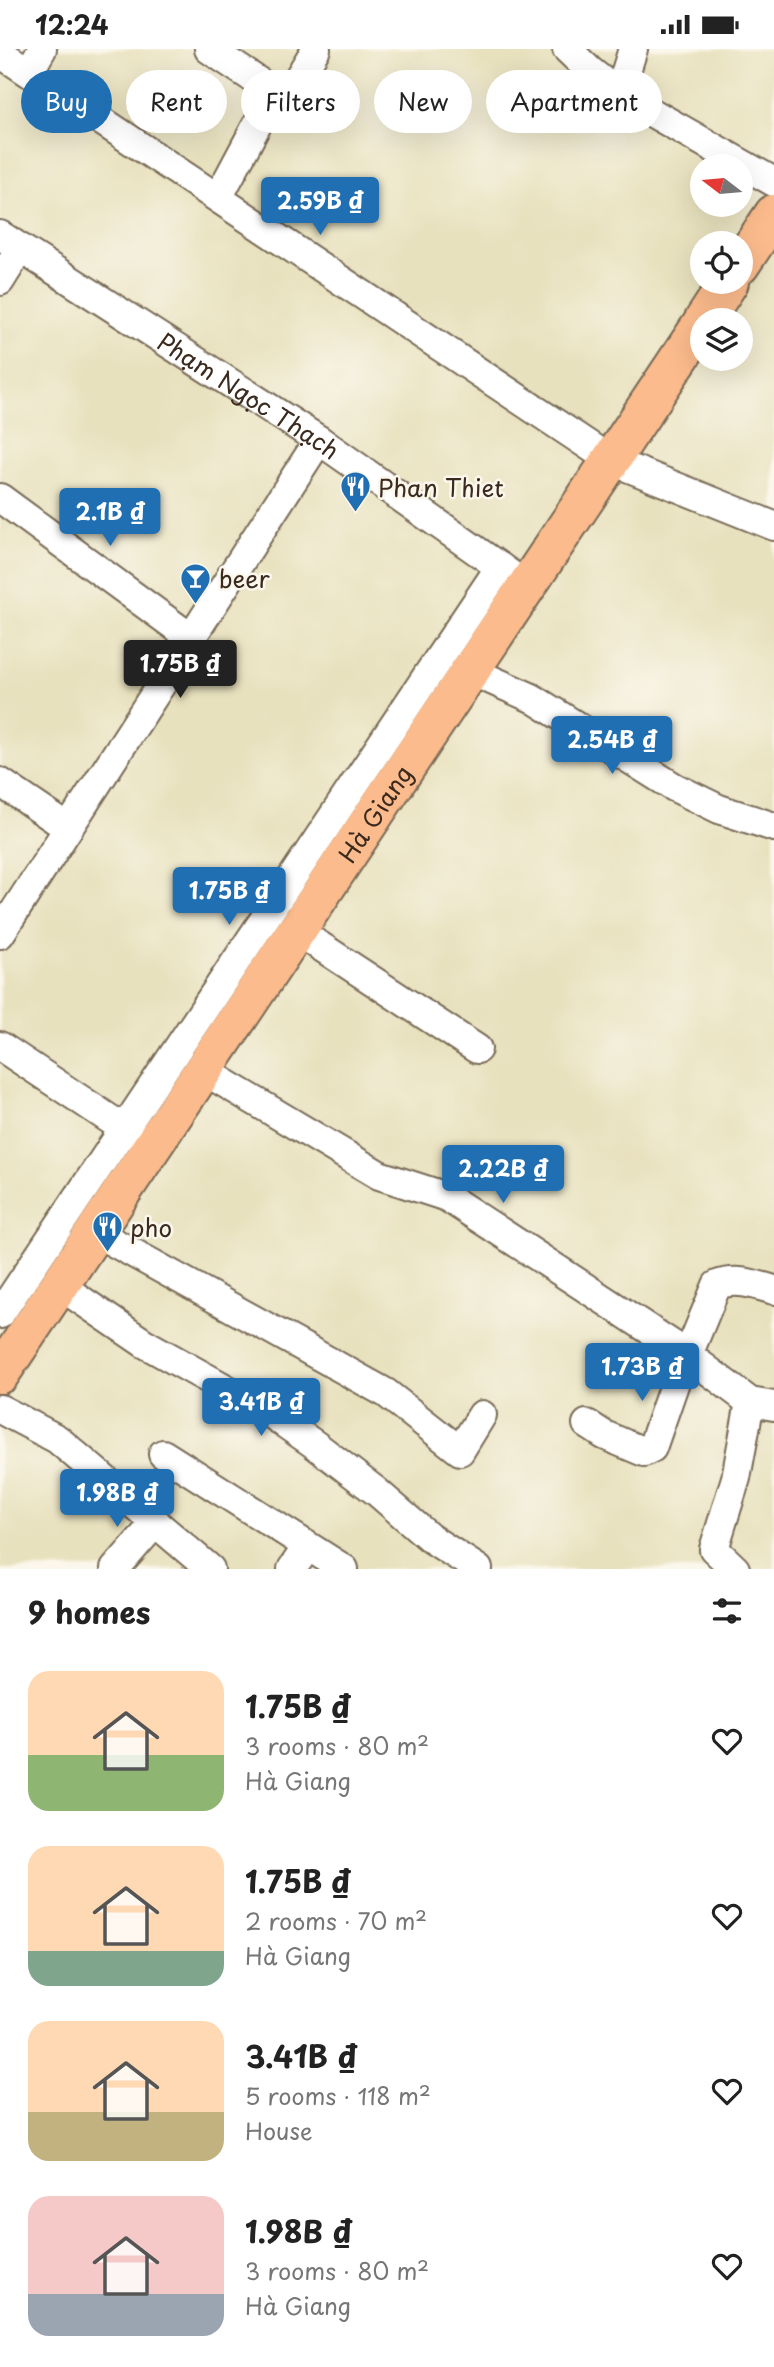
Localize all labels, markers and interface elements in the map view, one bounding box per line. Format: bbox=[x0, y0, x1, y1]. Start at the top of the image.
text: 12:24 bbox=[35, 5, 108, 44]
chip: Buy bbox=[21, 70, 112, 133]
chip: Rent bbox=[126, 70, 227, 133]
chip: Filters bbox=[241, 70, 360, 133]
chip: New bbox=[374, 70, 472, 133]
chip: Apartment bbox=[486, 70, 662, 133]
north arrow bbox=[690, 154, 752, 217]
map controls bbox=[690, 154, 753, 371]
pin: 2.59B ₫ bbox=[255, 177, 385, 237]
text: 2.59B ₫ bbox=[277, 182, 363, 217]
button: locate bbox=[690, 231, 753, 294]
button: layers bbox=[690, 308, 753, 371]
street label: Phạm Ngọc Thạch bbox=[151, 323, 347, 467]
place label: Phan Thiet bbox=[378, 469, 504, 505]
restaurant icon: Phan Thiet bbox=[338, 470, 372, 514]
pin: 2.1B ₫ bbox=[53, 489, 167, 548]
text: 2.1B ₫ bbox=[75, 493, 145, 528]
place label: beer bbox=[219, 560, 271, 596]
bar icon: beer bbox=[179, 561, 213, 605]
pin: 1.75B ₫ bbox=[115, 641, 245, 700]
text: 1.75B ₫ bbox=[140, 645, 220, 680]
pin: 2.54B ₫ bbox=[547, 717, 677, 776]
text: 2.54B ₫ bbox=[567, 721, 657, 756]
street label: Hà Giang bbox=[329, 758, 420, 870]
pin: 1.75B ₫ bbox=[164, 867, 294, 927]
text: 1.75B ₫ bbox=[189, 872, 269, 907]
pin: 2.22B ₫ bbox=[438, 1145, 568, 1205]
text: 2.22B ₫ bbox=[458, 1150, 548, 1185]
place label: pho bbox=[130, 1209, 172, 1245]
restaurant icon: pho bbox=[90, 1210, 124, 1254]
pin: 1.73B ₫ bbox=[577, 1343, 707, 1403]
text: 1.73B ₫ bbox=[601, 1348, 683, 1383]
pin: 3.41B ₫ bbox=[196, 1379, 326, 1438]
text: 3.41B ₫ bbox=[218, 1383, 304, 1418]
pin: 1.98B ₫ bbox=[52, 1469, 182, 1529]
text: 1.98B ₫ bbox=[76, 1474, 158, 1509]
text: 9 homes bbox=[28, 1589, 150, 1634]
icon: filters bbox=[708, 1592, 746, 1630]
text: 1.75B ₫ bbox=[245, 1683, 350, 1728]
icon: home bbox=[84, 1699, 168, 1783]
icon: heart bbox=[708, 1722, 746, 1760]
text: 3 rooms · 80 m² bbox=[245, 1728, 429, 1763]
text: Hà Giang bbox=[245, 1763, 351, 1798]
text: 1.75B ₫ bbox=[245, 1858, 350, 1903]
icon: home bbox=[84, 1874, 168, 1958]
icon: heart bbox=[708, 1897, 746, 1935]
text: 2 rooms · 70 m² bbox=[245, 1903, 427, 1938]
text: Hà Giang bbox=[245, 1938, 351, 1973]
text: 3.41B ₫ bbox=[245, 2033, 357, 2078]
icon: home bbox=[84, 2049, 168, 2133]
icon: heart bbox=[708, 2072, 746, 2110]
text: 5 rooms · 118 m² bbox=[245, 2078, 431, 2113]
text: House bbox=[245, 2113, 312, 2148]
text: 1.98B ₫ bbox=[245, 2208, 352, 2253]
icon: home bbox=[84, 2224, 168, 2308]
icon: heart bbox=[708, 2247, 746, 2285]
text: 3 rooms · 80 m² bbox=[245, 2253, 429, 2288]
text: Hà Giang bbox=[245, 2288, 351, 2323]

